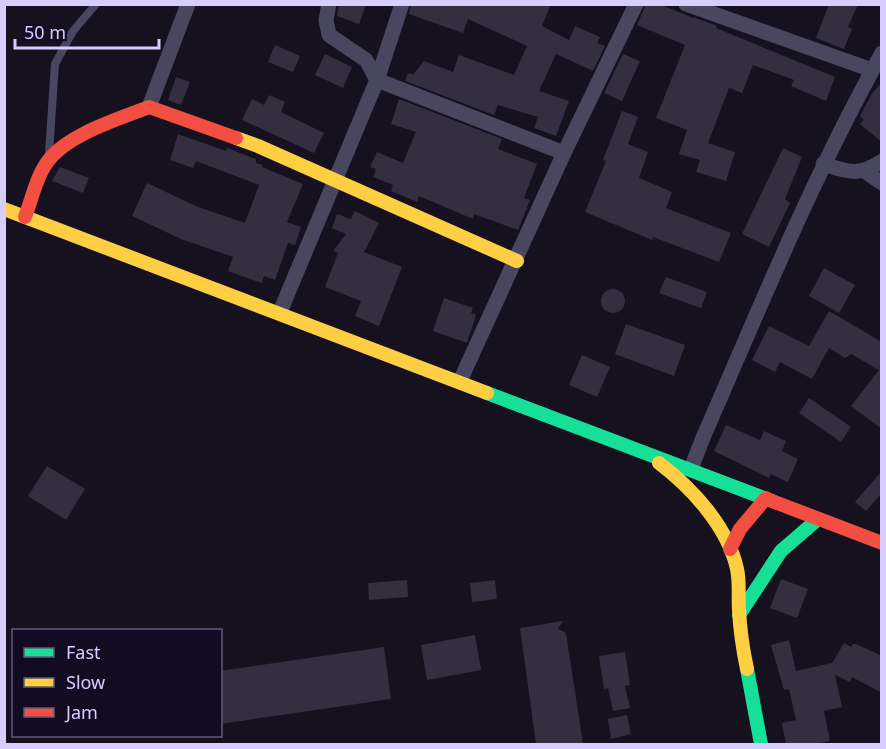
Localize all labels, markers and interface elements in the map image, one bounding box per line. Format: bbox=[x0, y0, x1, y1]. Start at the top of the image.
scale bar bbox=[15, 12, 159, 50]
text: 50 m bbox=[24, 20, 66, 44]
legend bbox=[12, 629, 222, 737]
text: Fast bbox=[66, 640, 101, 664]
text: Slow bbox=[66, 670, 105, 694]
text: Jam bbox=[64, 700, 98, 724]

